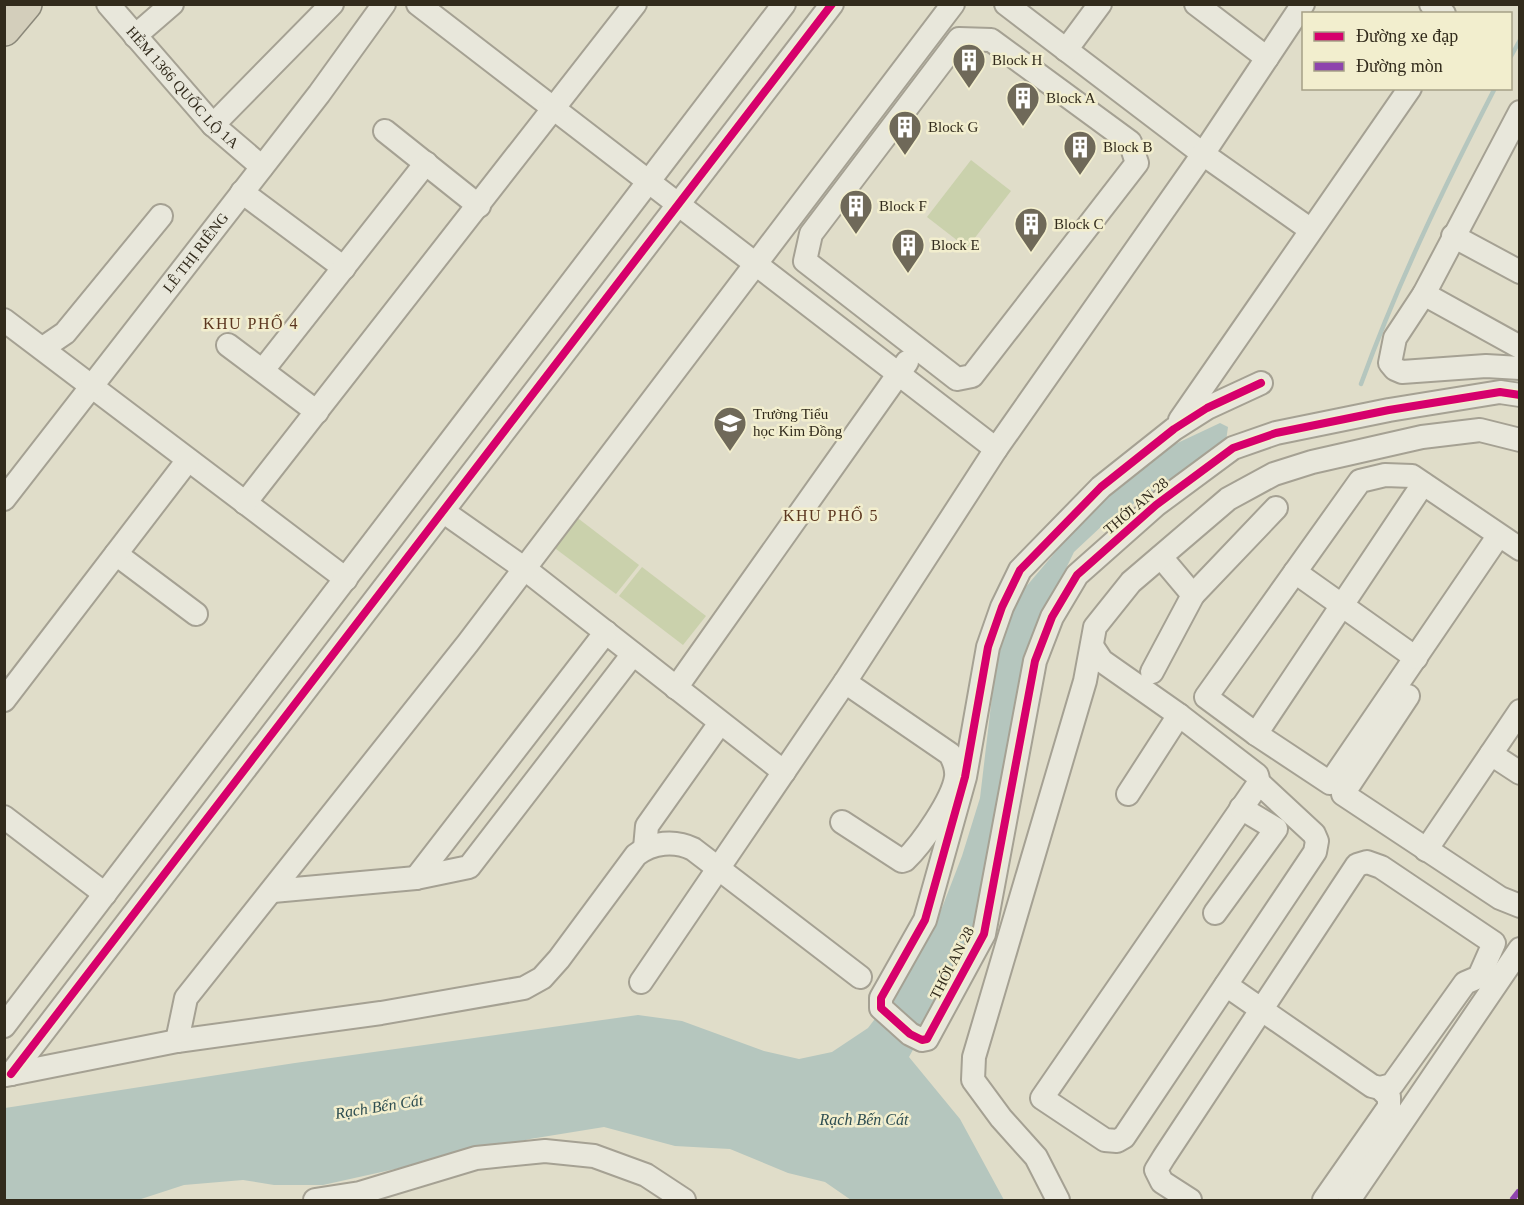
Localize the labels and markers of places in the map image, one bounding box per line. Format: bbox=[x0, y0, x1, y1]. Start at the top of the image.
building icon: Block H bbox=[951, 42, 987, 89]
place label: Block H bbox=[992, 52, 1043, 68]
building icon: Block A bbox=[1005, 80, 1041, 127]
place label: Block A bbox=[1046, 90, 1096, 106]
building icon: Block G bbox=[887, 109, 923, 156]
place label: Block G bbox=[928, 119, 979, 135]
building icon: Block B bbox=[1062, 129, 1098, 176]
place label: Block B bbox=[1103, 139, 1153, 155]
building icon: Block F bbox=[838, 188, 874, 235]
place label: Block F bbox=[879, 198, 927, 214]
building icon: Block C bbox=[1013, 206, 1049, 253]
place label: Block C bbox=[1054, 216, 1104, 232]
building icon: Block E bbox=[890, 227, 926, 274]
place label: Block E bbox=[931, 237, 980, 253]
school or university icon: Trường Tiểu học Kim Đồng bbox=[712, 405, 748, 452]
place label: Trường Tiểu học Kim Đồng bbox=[753, 406, 843, 439]

